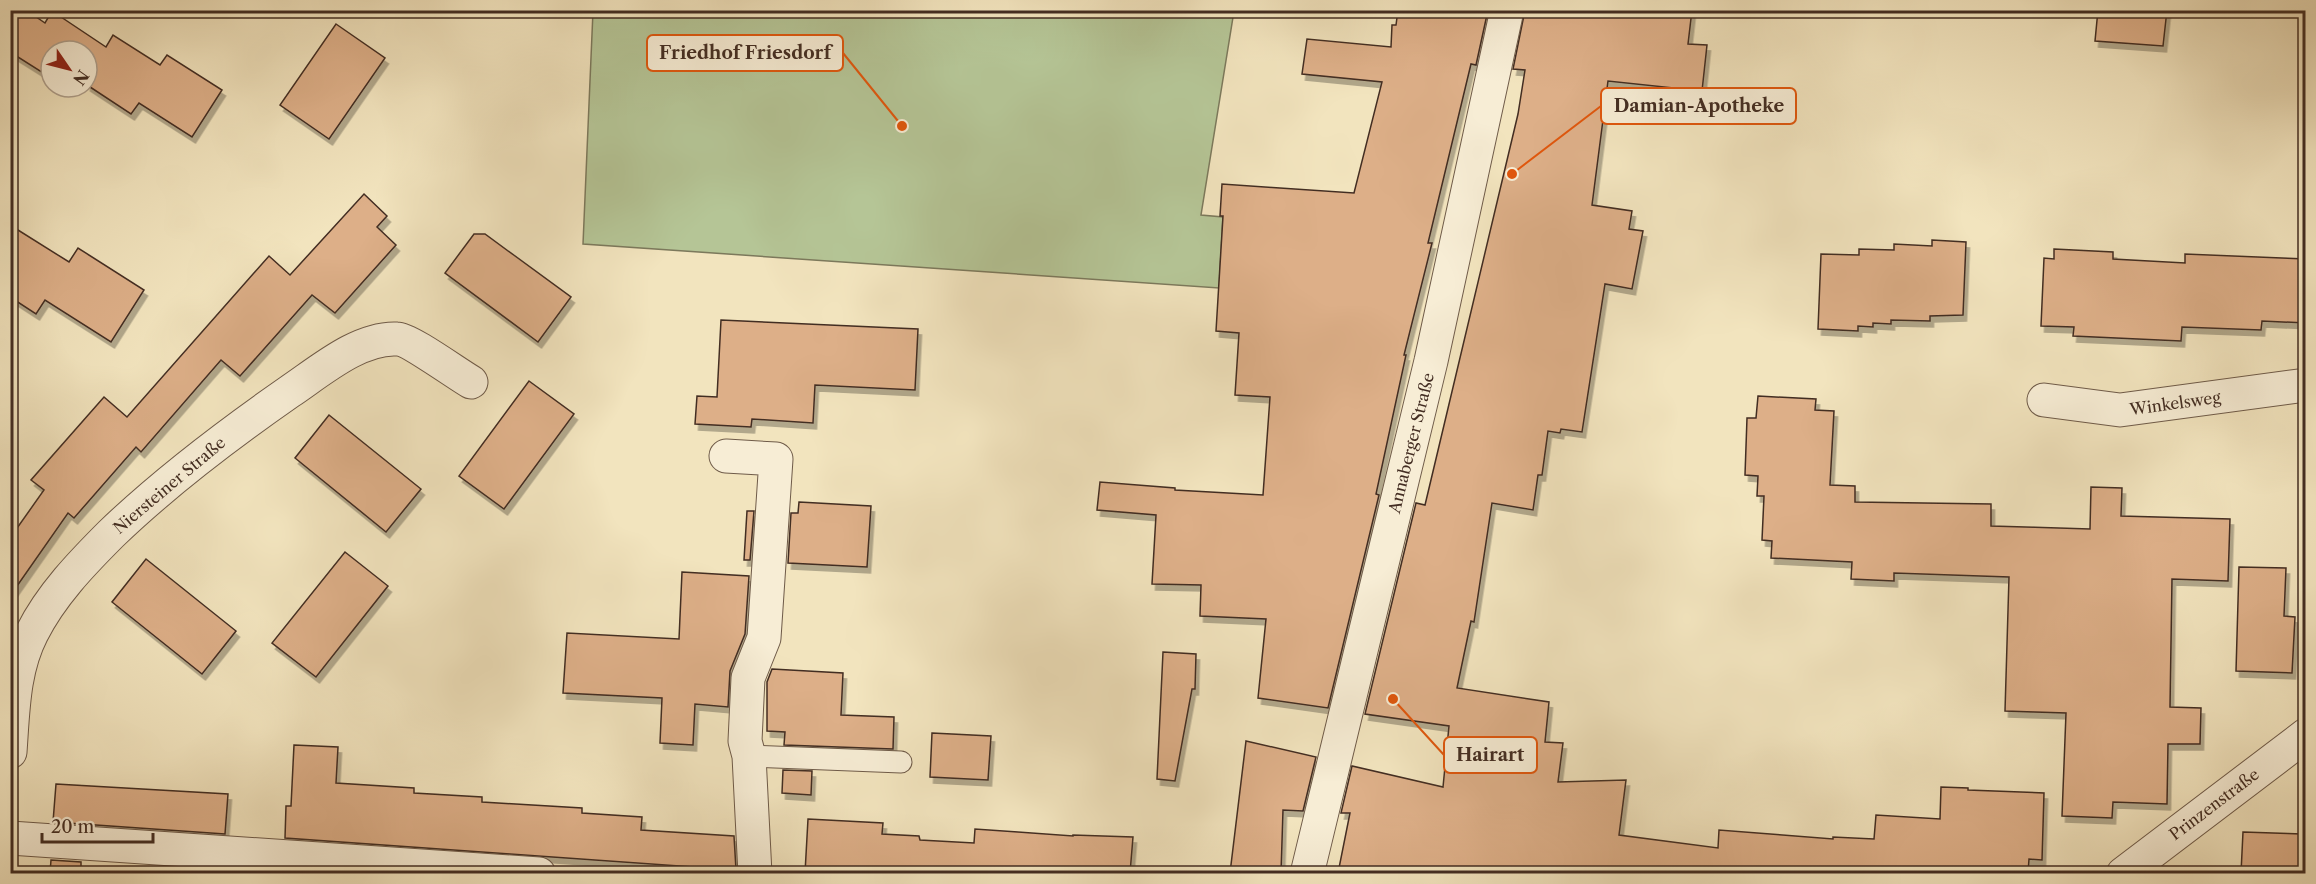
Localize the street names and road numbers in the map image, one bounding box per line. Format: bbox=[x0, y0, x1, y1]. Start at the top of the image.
street label: Annaberger Straße bbox=[1384, 371, 1438, 516]
street label: Winkelsweg bbox=[2127, 387, 2222, 419]
street label: Niersteiner Straße bbox=[109, 432, 229, 538]
street label: Prinzenstraße bbox=[2165, 764, 2263, 844]

